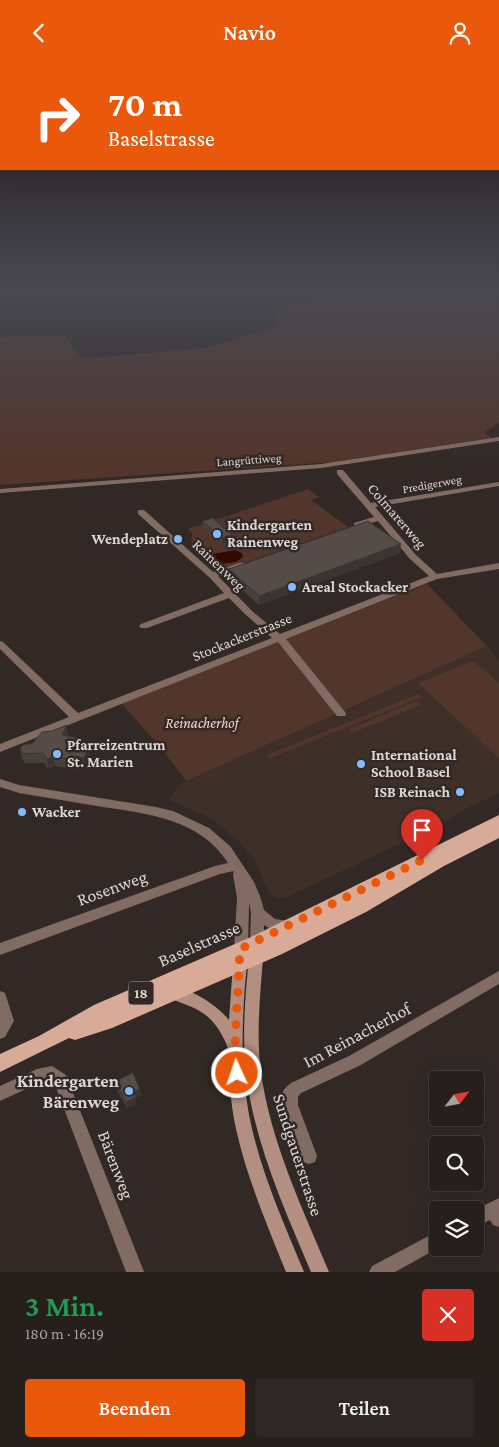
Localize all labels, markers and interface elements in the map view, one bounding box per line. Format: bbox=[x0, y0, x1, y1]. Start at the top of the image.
icon: back bbox=[25, 19, 53, 47]
icon: person bbox=[446, 19, 474, 47]
text: Navio bbox=[223, 20, 276, 45]
icon: right bbox=[25, 85, 90, 150]
text: 70 m bbox=[108, 85, 182, 124]
text: Baselstrasse bbox=[108, 126, 215, 151]
street label: Langrüttiweg bbox=[216, 451, 282, 469]
street label: Predigerweg bbox=[401, 472, 463, 496]
street label: Colmarerweg bbox=[364, 480, 430, 552]
place label: Kindergarten Rainenweg bbox=[227, 517, 312, 550]
marker: Kindergarten Rainenweg bbox=[211, 528, 223, 540]
place label: Wendeplatz bbox=[91, 531, 168, 547]
marker: Wendeplatz bbox=[172, 533, 184, 545]
street label: Rainenweg bbox=[189, 536, 248, 595]
place label: Areal Stockacker bbox=[301, 579, 408, 595]
marker: Areal Stockacker bbox=[286, 581, 298, 593]
street label: Stockackerstrasse bbox=[190, 610, 294, 664]
park label: Reinacherhof bbox=[165, 715, 241, 732]
place label: Pfarreizentrum St. Marien bbox=[67, 737, 166, 770]
place label: International School Basel bbox=[371, 747, 457, 780]
marker: Pfarreizentrum St. Marien bbox=[51, 748, 63, 760]
marker: International School Basel bbox=[355, 758, 367, 770]
place label: ISB Reinach bbox=[374, 784, 450, 800]
marker: ISB Reinach bbox=[454, 786, 466, 798]
place label: Wacker bbox=[31, 804, 80, 820]
marker: Wacker bbox=[16, 806, 28, 818]
pin bbox=[401, 809, 443, 860]
icon: arrive bbox=[408, 816, 436, 844]
street label: Rosenweg bbox=[74, 866, 150, 910]
street label: Baselstrasse bbox=[155, 917, 243, 971]
road number: 18 bbox=[128, 981, 154, 1005]
street label: Im Reinacherhof bbox=[300, 997, 416, 1072]
position arrow bbox=[210, 1046, 262, 1098]
place label: Kindergarten Bärenweg bbox=[17, 1071, 120, 1112]
north arrow bbox=[429, 1071, 484, 1126]
map controls bbox=[429, 1071, 484, 1256]
marker: Kindergarten Bärenweg bbox=[123, 1085, 135, 1097]
street label: Sundgauerstrasse bbox=[269, 1091, 327, 1219]
street label: Bärenweg bbox=[94, 1128, 138, 1202]
button: search bbox=[429, 1136, 484, 1191]
button: layers bbox=[429, 1201, 484, 1256]
text: 3 Min. bbox=[25, 1289, 104, 1322]
button: close bbox=[422, 1289, 474, 1341]
text: 180 m · 16:19 bbox=[25, 1325, 104, 1342]
button: Beenden bbox=[25, 1379, 245, 1437]
button: Teilen bbox=[255, 1379, 474, 1437]

